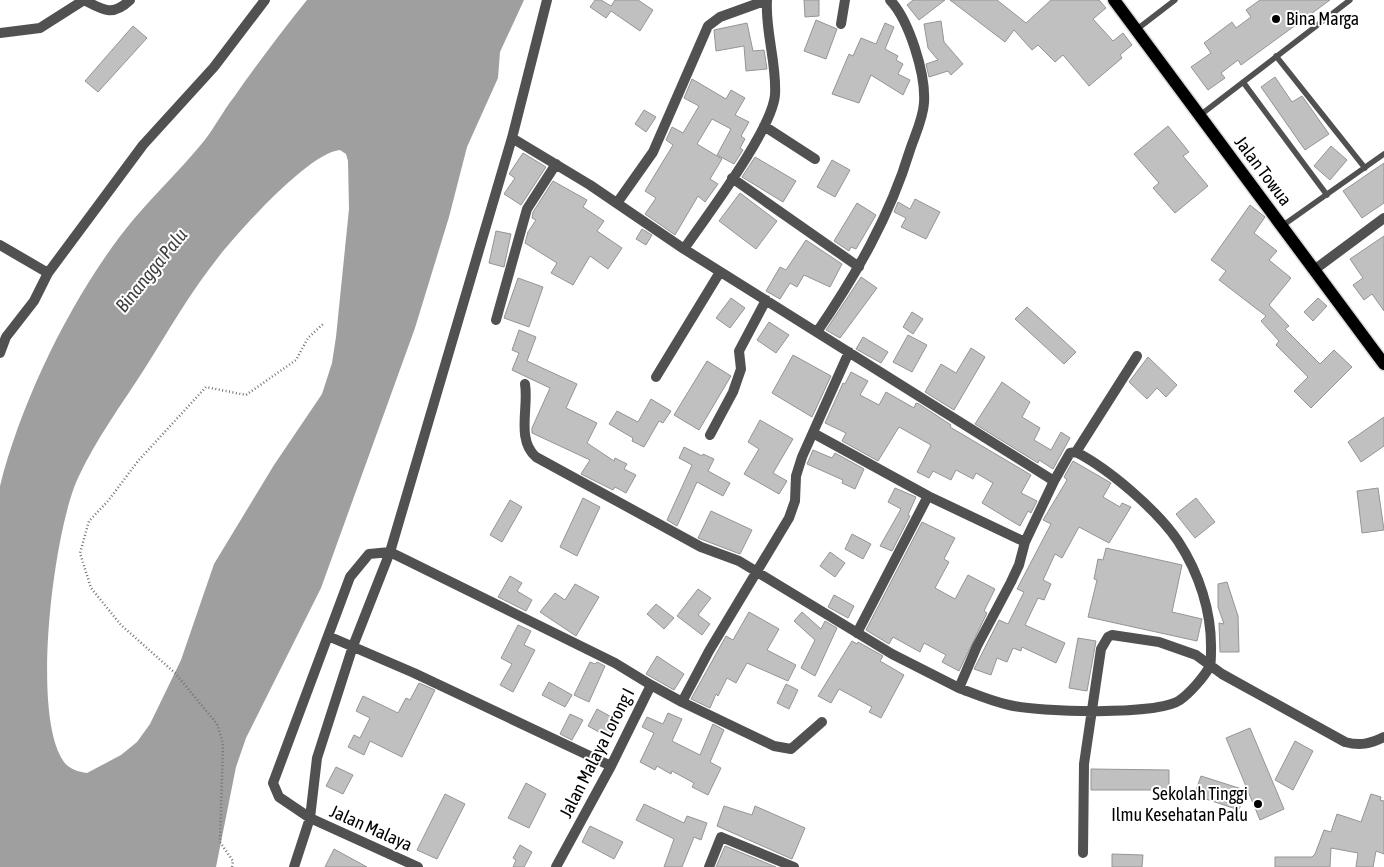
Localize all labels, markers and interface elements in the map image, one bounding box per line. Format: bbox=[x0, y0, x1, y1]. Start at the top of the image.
place label: Bina Marga bbox=[1286, 8, 1359, 29]
marker: Bina Marga bbox=[1270, 13, 1282, 25]
street label: Jalan Towua bbox=[1231, 132, 1296, 210]
water label: Binangga Palu bbox=[111, 224, 191, 316]
street label: Jalan Malaya Lorong I bbox=[555, 684, 638, 821]
place label: Sekolah Tinggi Ilmu Kesehatan Palu bbox=[1111, 783, 1248, 825]
marker: Sekolah Tinggi Ilmu Kesehatan Palu bbox=[1252, 798, 1264, 810]
street label: Jalan Malaya bbox=[327, 800, 416, 855]

